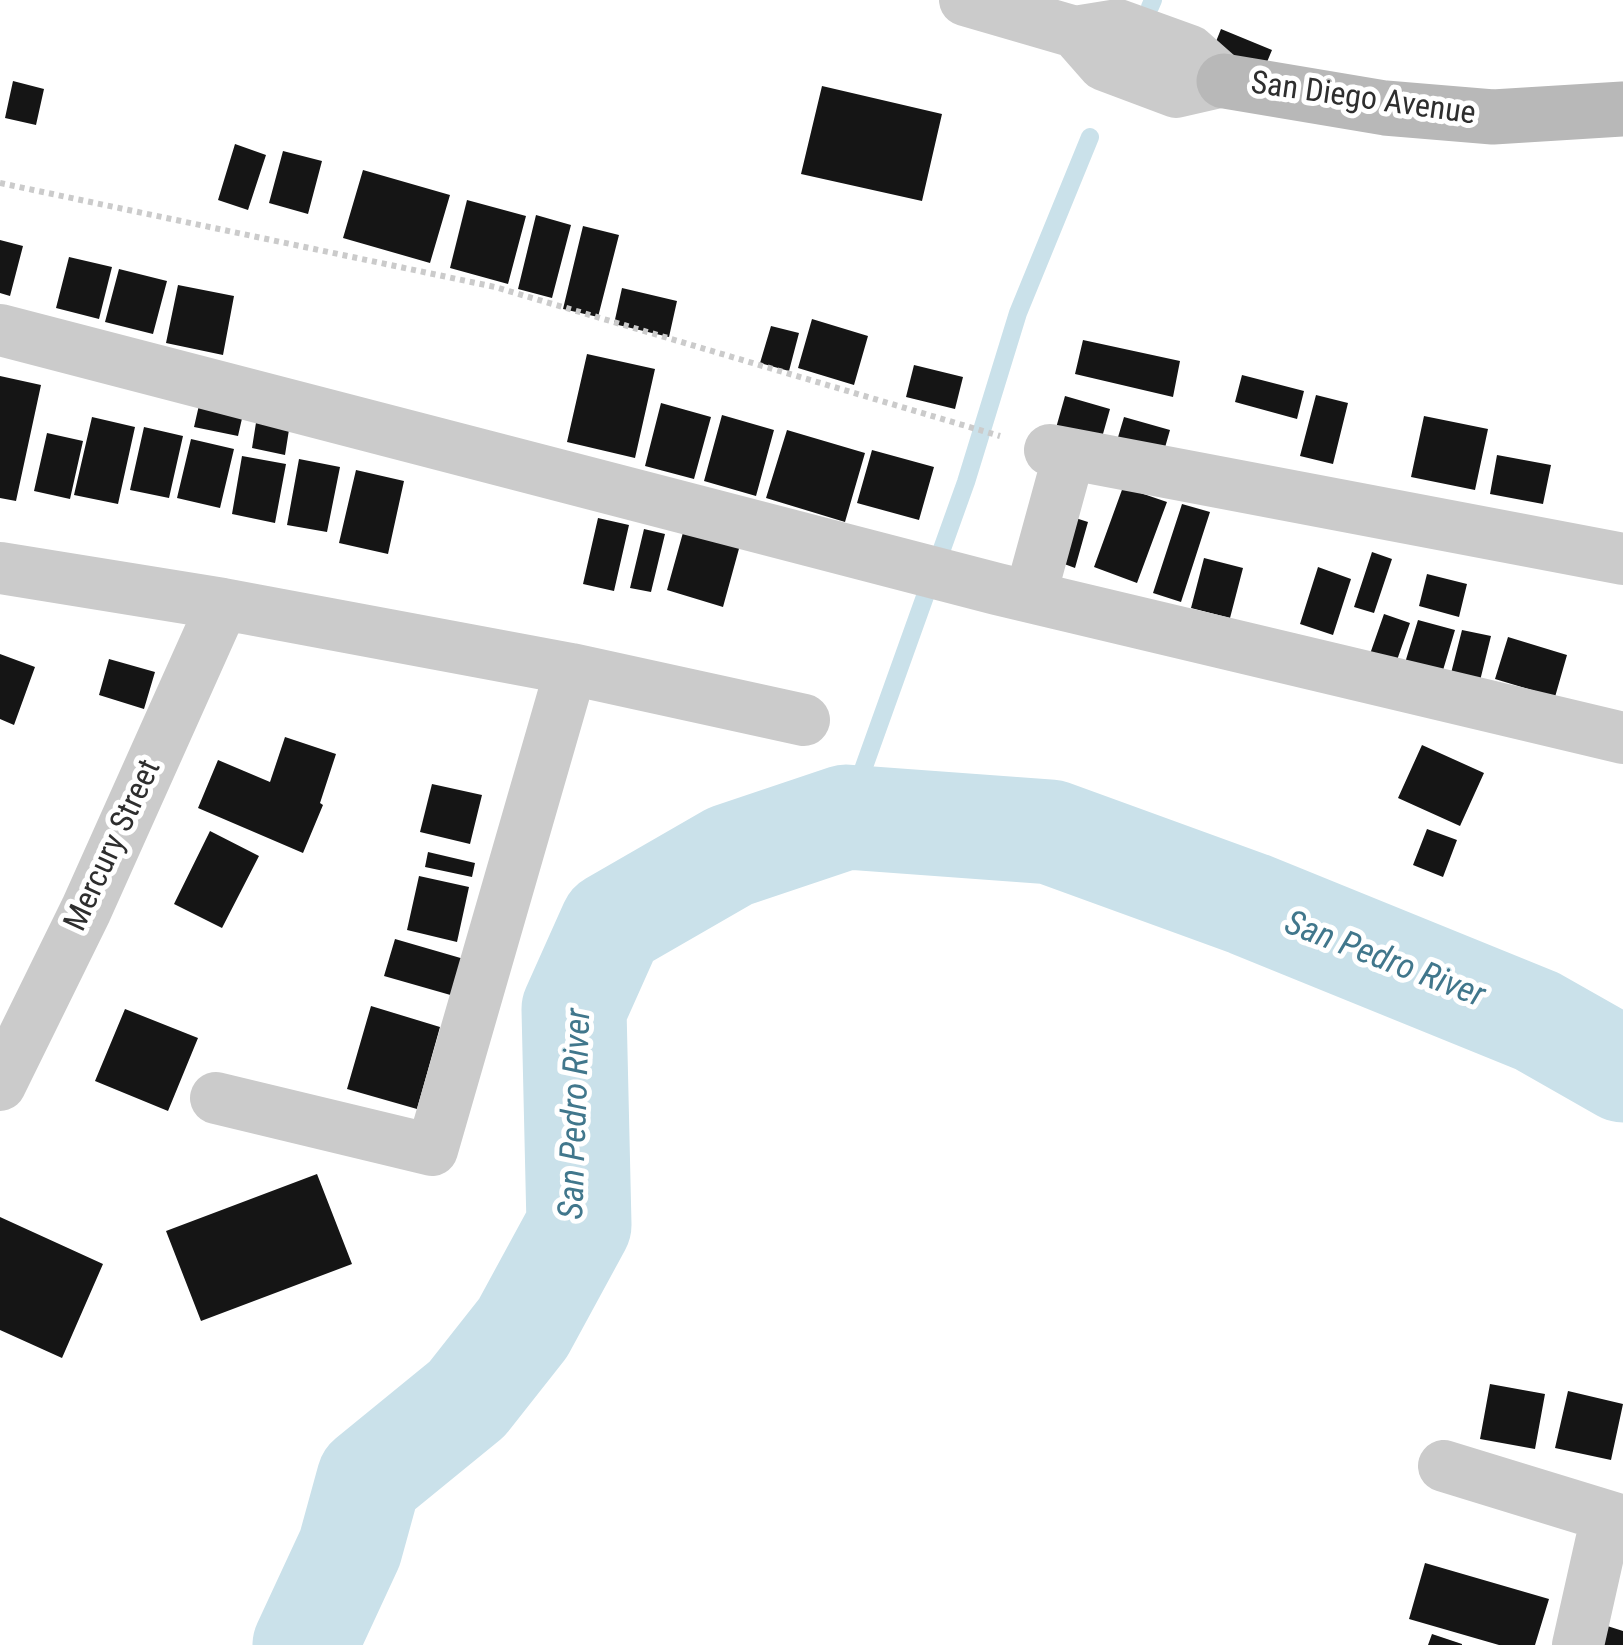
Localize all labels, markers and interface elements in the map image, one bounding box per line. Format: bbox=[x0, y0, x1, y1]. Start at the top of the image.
street label: San Diego Avenue bbox=[1248, 65, 1478, 135]
street label: Mercury Street bbox=[58, 754, 170, 938]
water label: San Pedro River bbox=[1278, 904, 1490, 1018]
water label: San Pedro River bbox=[552, 1008, 602, 1220]

